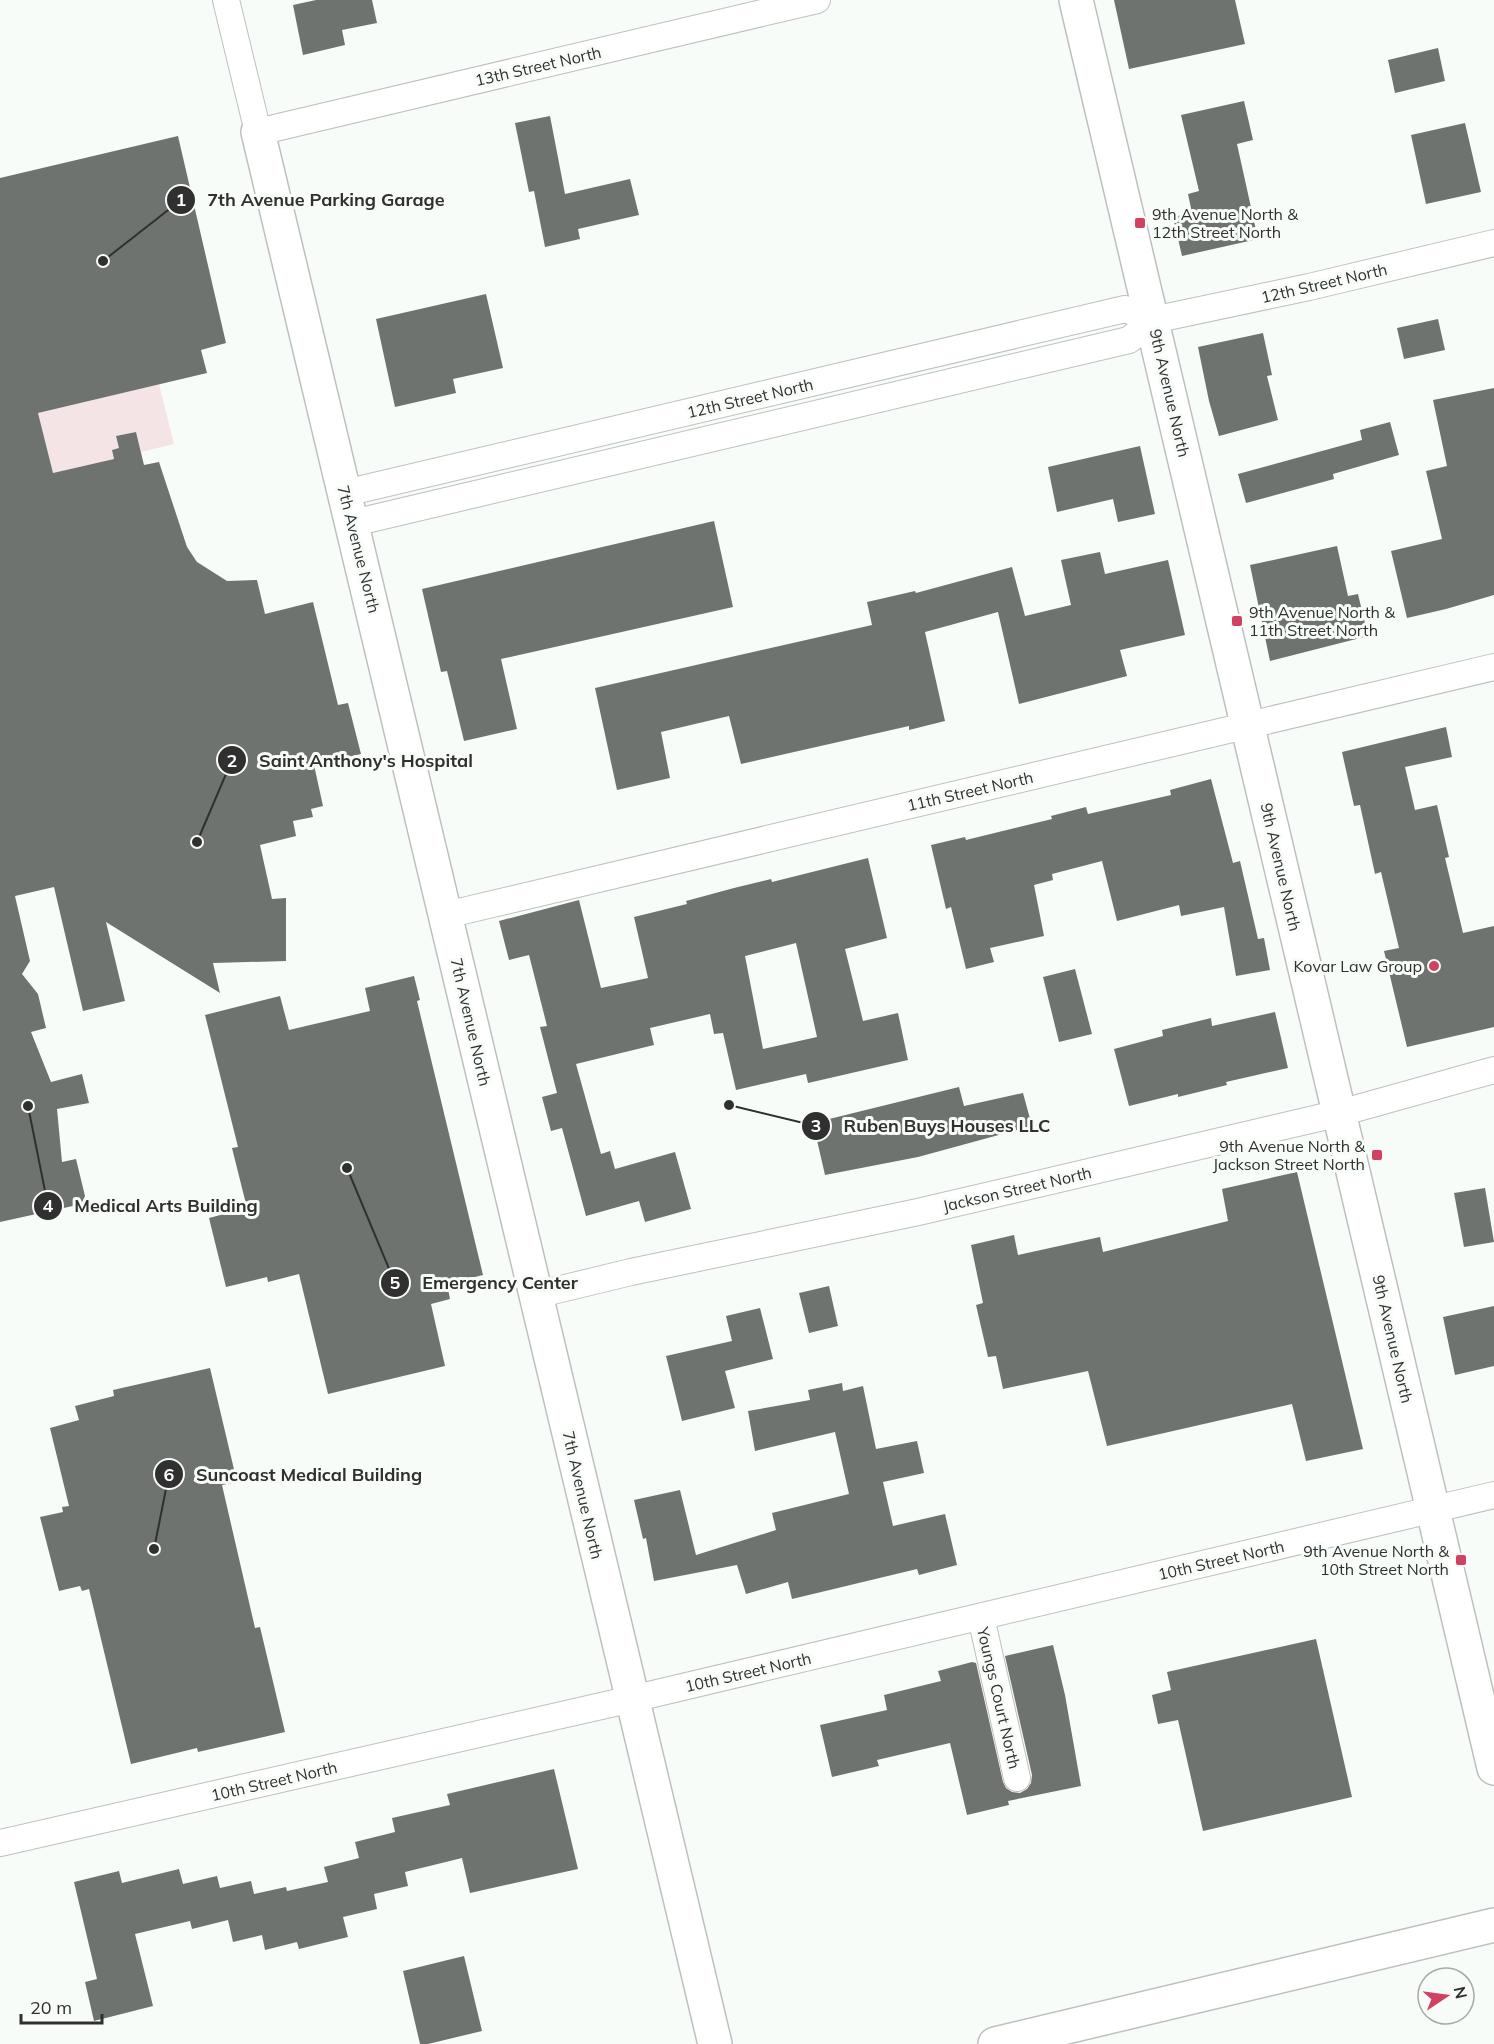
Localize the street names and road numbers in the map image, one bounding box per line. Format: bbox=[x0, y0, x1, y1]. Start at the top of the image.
street label: 13th Street North bbox=[473, 42, 603, 90]
street label: 12th Street North bbox=[1259, 259, 1389, 307]
street label: 9th Avenue North bbox=[1146, 327, 1194, 459]
street label: 12th Street North bbox=[685, 374, 815, 422]
street label: 7th Avenue North bbox=[333, 483, 385, 615]
street label: 11th Street North bbox=[905, 767, 1035, 815]
street label: 9th Avenue North bbox=[1257, 801, 1305, 933]
street label: 7th Avenue North bbox=[447, 956, 495, 1088]
street label: Jackson Street North bbox=[941, 1162, 1093, 1216]
street label: 9th Avenue North bbox=[1369, 1273, 1417, 1405]
street label: 7th Avenue North bbox=[559, 1429, 607, 1561]
street label: 10th Street North bbox=[1156, 1536, 1286, 1584]
street label: Youngs Court North bbox=[973, 1624, 1025, 1771]
street label: 10th Street North bbox=[683, 1648, 813, 1696]
street label: 10th Street North bbox=[209, 1757, 339, 1805]

